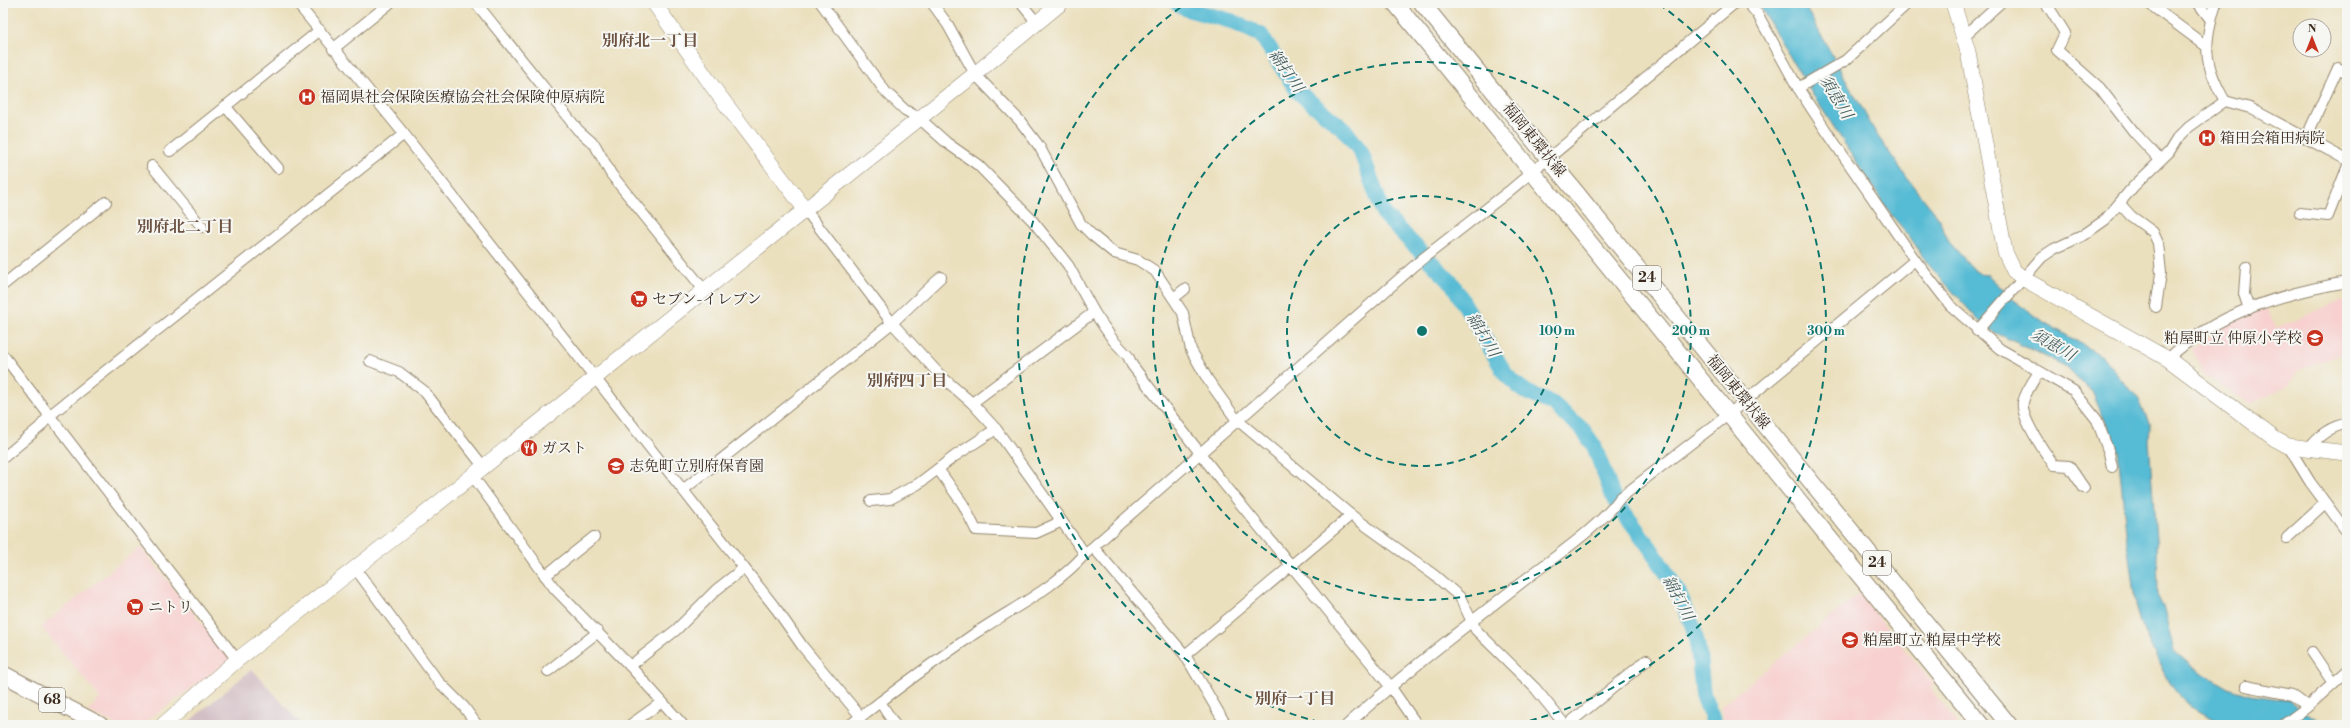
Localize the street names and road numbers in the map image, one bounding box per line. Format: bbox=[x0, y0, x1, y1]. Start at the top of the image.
street label: 福岡東環状線 bbox=[1498, 99, 1570, 181]
road number: 24 bbox=[1633, 266, 1661, 290]
street label: 福岡東環状線 bbox=[1702, 351, 1774, 433]
road number: 24 bbox=[1863, 551, 1891, 575]
road number: 68 bbox=[39, 688, 65, 712]

